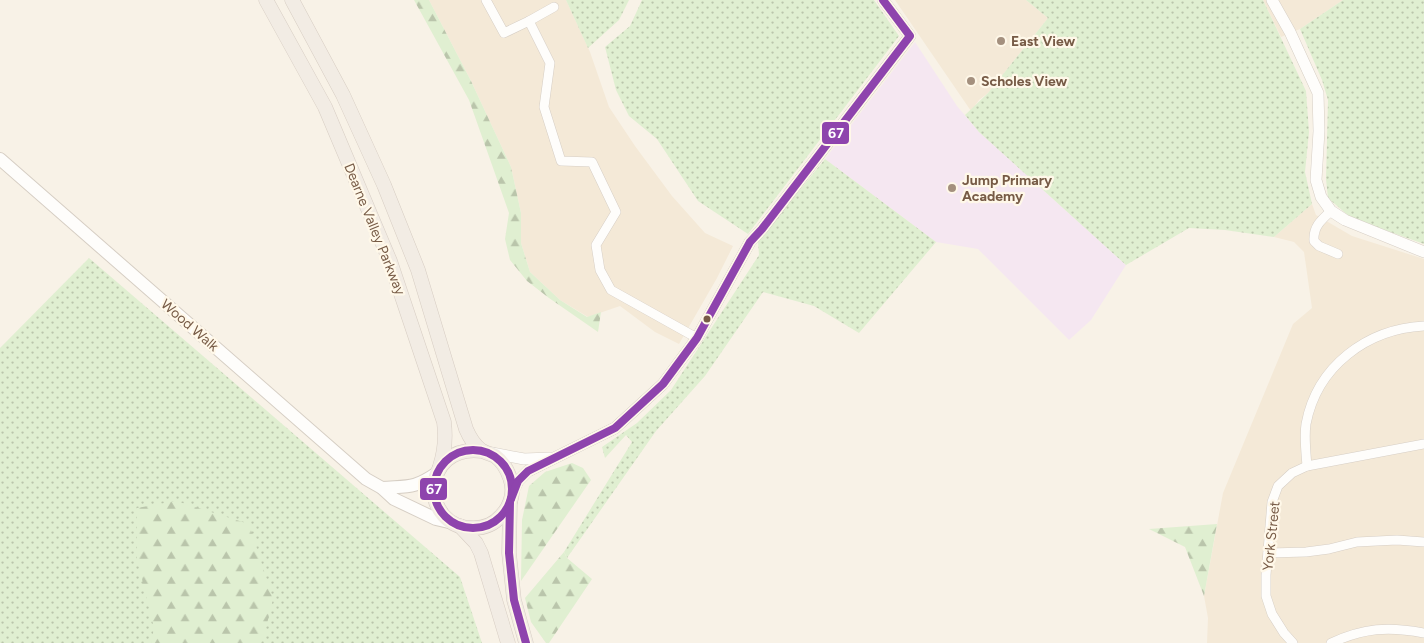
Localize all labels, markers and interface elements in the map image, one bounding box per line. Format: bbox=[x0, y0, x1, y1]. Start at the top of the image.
place label: East View bbox=[1011, 33, 1075, 50]
marker: East View bbox=[995, 35, 1007, 47]
place label: Scholes View bbox=[981, 73, 1068, 90]
marker: Scholes View bbox=[965, 75, 977, 87]
line badge: 67 bbox=[821, 121, 850, 145]
text: 67 bbox=[828, 125, 844, 142]
street label: Dearne Valley Parkway bbox=[340, 161, 409, 298]
place label: Jump Primary Academy bbox=[962, 172, 1053, 205]
marker: Jump Primary Academy bbox=[946, 182, 958, 194]
street label: Wood Walk bbox=[157, 296, 222, 355]
unlabelled marker bbox=[702, 314, 712, 324]
line badge: 67 bbox=[419, 477, 448, 501]
text: 67 bbox=[426, 481, 442, 498]
street label: York Street bbox=[1259, 500, 1284, 572]

